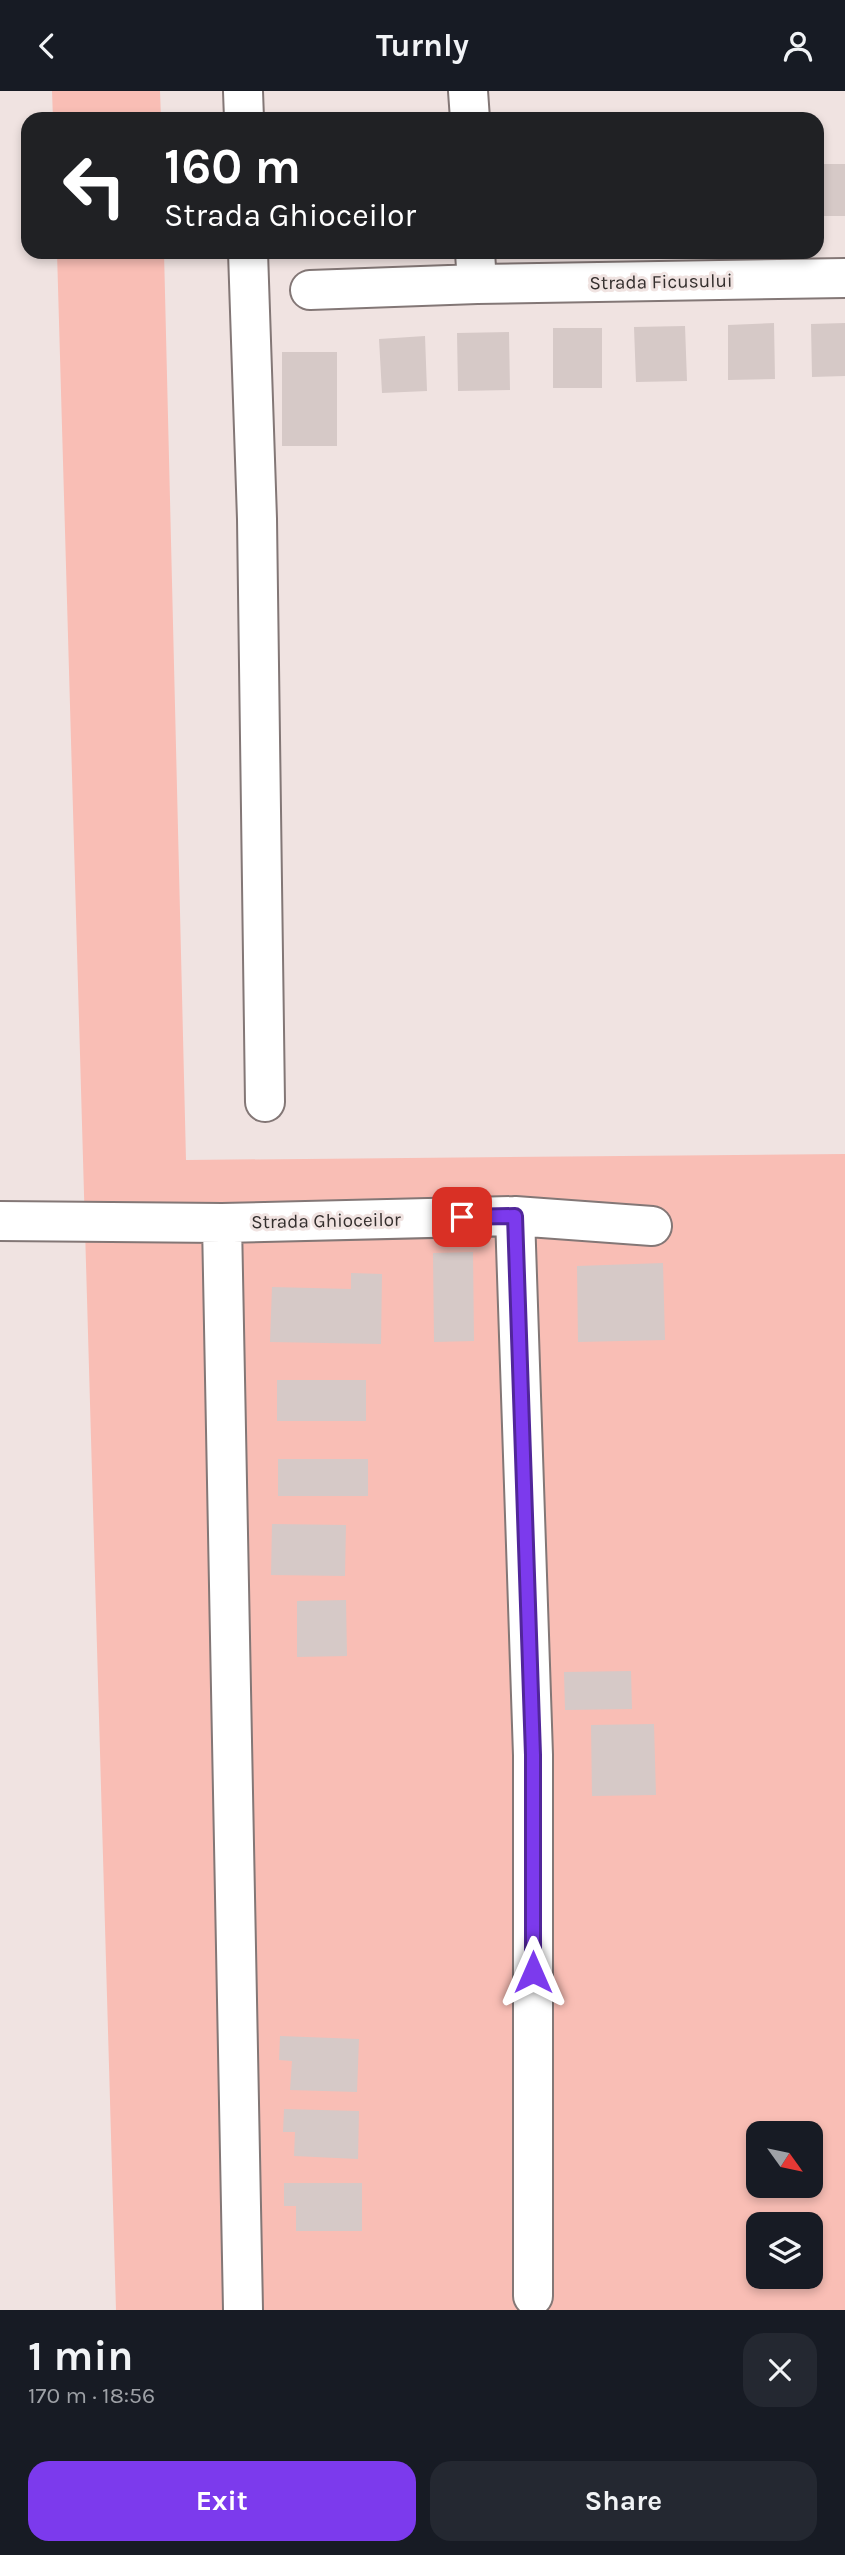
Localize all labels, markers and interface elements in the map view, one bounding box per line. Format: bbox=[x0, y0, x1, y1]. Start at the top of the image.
icon: back bbox=[28, 27, 66, 65]
text: Turnly bbox=[376, 27, 469, 64]
icon: person bbox=[779, 27, 817, 65]
text: 160 m bbox=[164, 138, 301, 195]
icon: left bbox=[49, 140, 140, 231]
text: Strada Ghioceilor bbox=[164, 197, 416, 234]
street label: Strada Ficusului bbox=[589, 270, 733, 294]
pin bbox=[432, 1187, 492, 1247]
icon: arrive bbox=[443, 1198, 481, 1236]
street label: Strada Ghioceilor bbox=[251, 1209, 401, 1233]
position arrow bbox=[496, 1935, 570, 2009]
north arrow bbox=[746, 2121, 822, 2198]
map controls bbox=[746, 2121, 823, 2289]
button: layers bbox=[746, 2212, 823, 2289]
text: 1 min bbox=[28, 2331, 133, 2381]
button: close bbox=[743, 2333, 817, 2407]
text: 170 m · 18:56 bbox=[28, 2382, 155, 2409]
button: Exit bbox=[28, 2461, 416, 2541]
button: Share bbox=[430, 2461, 817, 2541]

